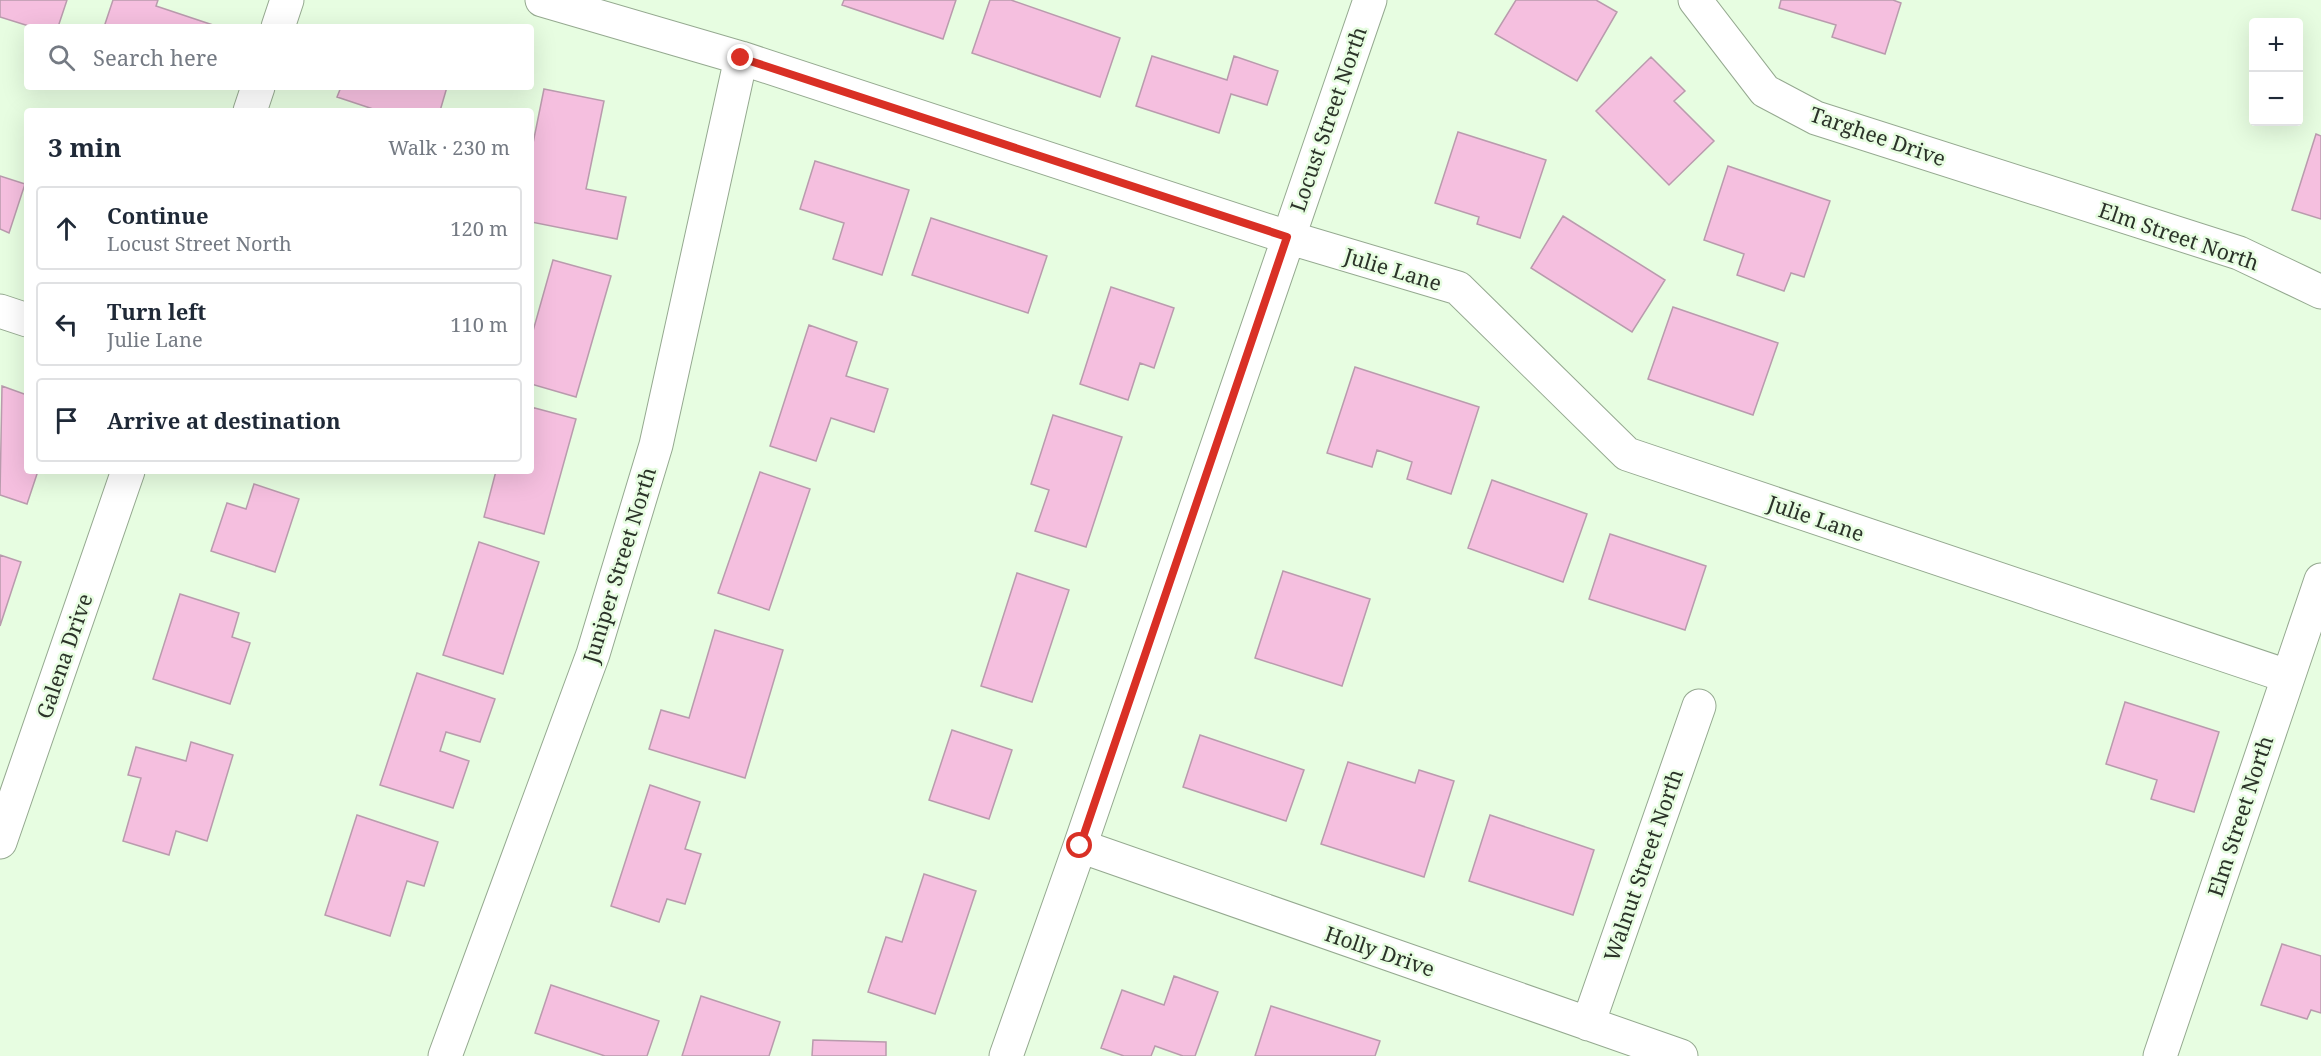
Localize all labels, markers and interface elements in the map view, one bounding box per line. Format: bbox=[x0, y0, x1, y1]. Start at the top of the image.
map controls bbox=[2249, 18, 2303, 126]
button: + bbox=[2249, 18, 2303, 72]
street label: Locust Street North bbox=[1283, 23, 1373, 215]
search box bbox=[24, 24, 534, 90]
icon: search bbox=[45, 41, 78, 74]
text: Search here bbox=[93, 42, 218, 72]
route end bbox=[727, 44, 753, 70]
button: − bbox=[2249, 72, 2303, 126]
street label: Targhee Drive bbox=[1806, 100, 1950, 172]
text: 3 min bbox=[48, 129, 122, 165]
text: Walk · 230 m bbox=[388, 134, 510, 161]
street label: Elm Street North bbox=[2095, 195, 2263, 277]
text: Continue bbox=[107, 200, 209, 230]
icon: ahead bbox=[50, 212, 83, 245]
text: 120 m bbox=[450, 215, 508, 242]
text: Locust Street North bbox=[107, 230, 292, 257]
street label: Julie Lane bbox=[1340, 241, 1445, 297]
text: Turn left bbox=[107, 296, 206, 326]
icon: left bbox=[50, 308, 83, 341]
text: 110 m bbox=[450, 311, 508, 338]
text: Julie Lane bbox=[107, 326, 203, 353]
icon: arrive bbox=[50, 404, 83, 437]
text: Arrive at destination bbox=[107, 405, 341, 435]
street label: Juniper Street North bbox=[576, 464, 662, 667]
street label: Julie Lane bbox=[1763, 488, 1868, 548]
street label: Galena Drive bbox=[29, 590, 99, 722]
street label: Elm Street North bbox=[2201, 732, 2279, 900]
street label: Walnut Street North bbox=[1597, 765, 1689, 965]
route start bbox=[1066, 832, 1092, 858]
street label: Holly Drive bbox=[1321, 919, 1439, 983]

